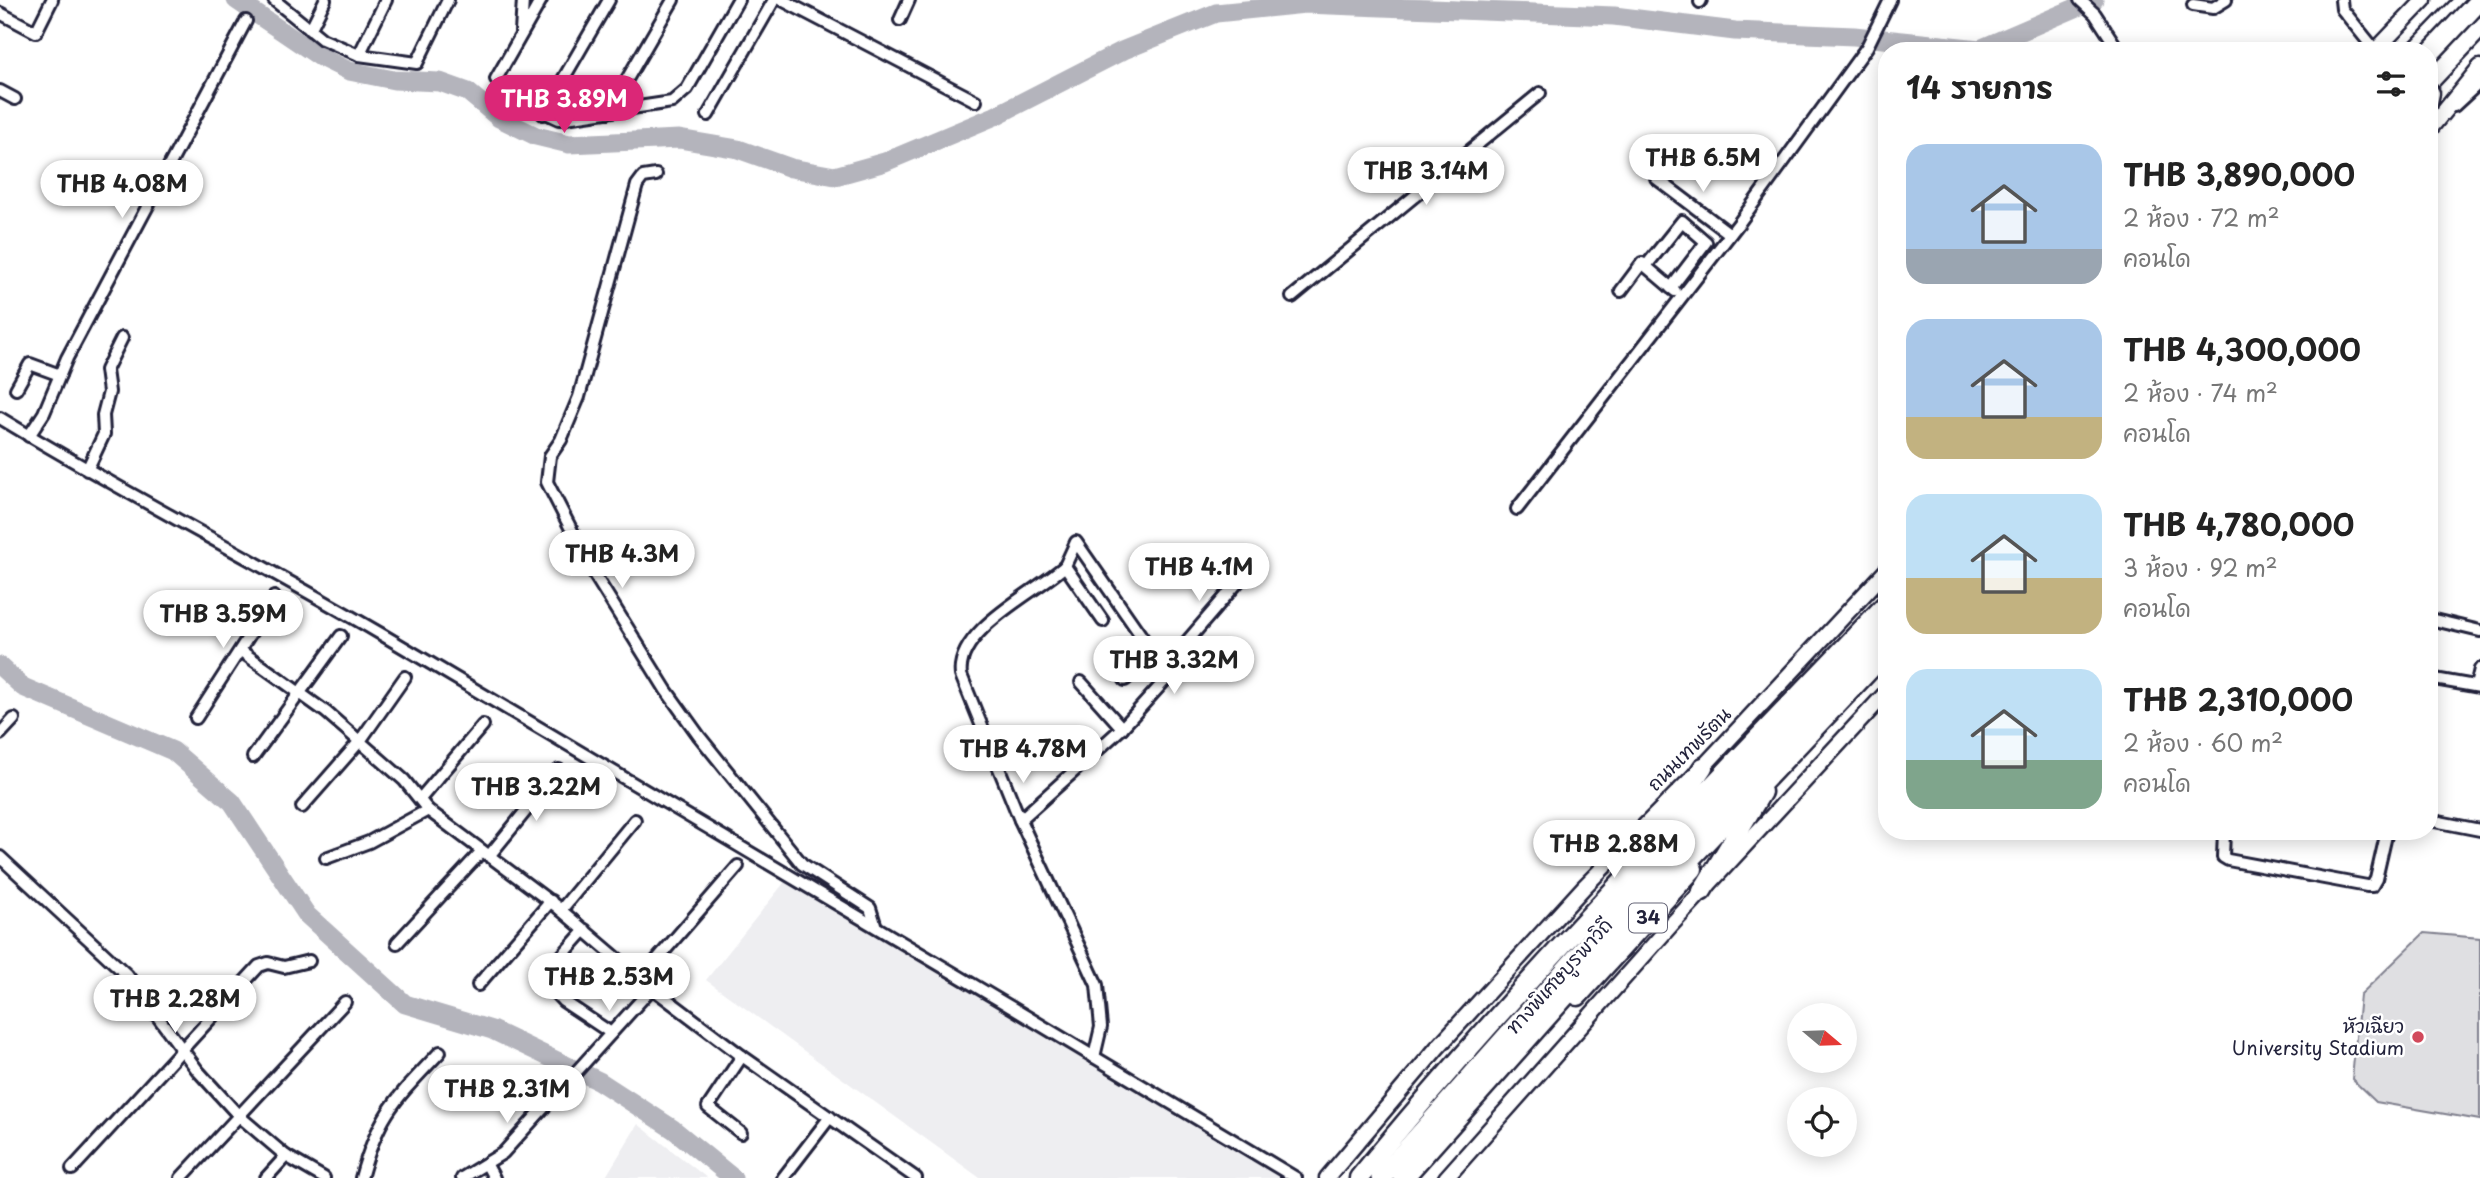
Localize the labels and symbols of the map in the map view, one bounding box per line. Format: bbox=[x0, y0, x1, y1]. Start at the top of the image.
pin: THB 3.89M bbox=[484, 76, 644, 135]
pin: THB 6.5M bbox=[1631, 134, 1775, 194]
pin: THB 3.14M bbox=[1346, 148, 1506, 207]
pin: THB 4.08M bbox=[42, 160, 202, 220]
pin: THB 4.3M bbox=[550, 530, 694, 590]
pin: THB 4.1M bbox=[1127, 544, 1271, 603]
pin: THB 3.59M bbox=[143, 590, 303, 650]
pin: THB 3.32M bbox=[1094, 636, 1254, 696]
street label: ถนนเทพรัตน bbox=[1640, 700, 1737, 797]
pin: THB 4.78M bbox=[943, 726, 1103, 785]
pin: THB 3.22M bbox=[456, 764, 616, 823]
pin: THB 2.88M bbox=[1534, 820, 1694, 880]
road number: 34 bbox=[1629, 903, 1667, 932]
street label: ทางพิเศษบูรพาวิถี bbox=[1498, 911, 1620, 1041]
pin: THB 2.53M bbox=[529, 954, 689, 1013]
pin: THB 2.28M bbox=[95, 976, 255, 1035]
north arrow bbox=[1787, 1003, 1857, 1073]
place label: หัวเฉียว University Stadium bbox=[2232, 1011, 2404, 1061]
marker: หัวเฉียว University Stadium bbox=[2410, 1029, 2426, 1045]
pin: THB 2.31M bbox=[427, 1066, 587, 1125]

